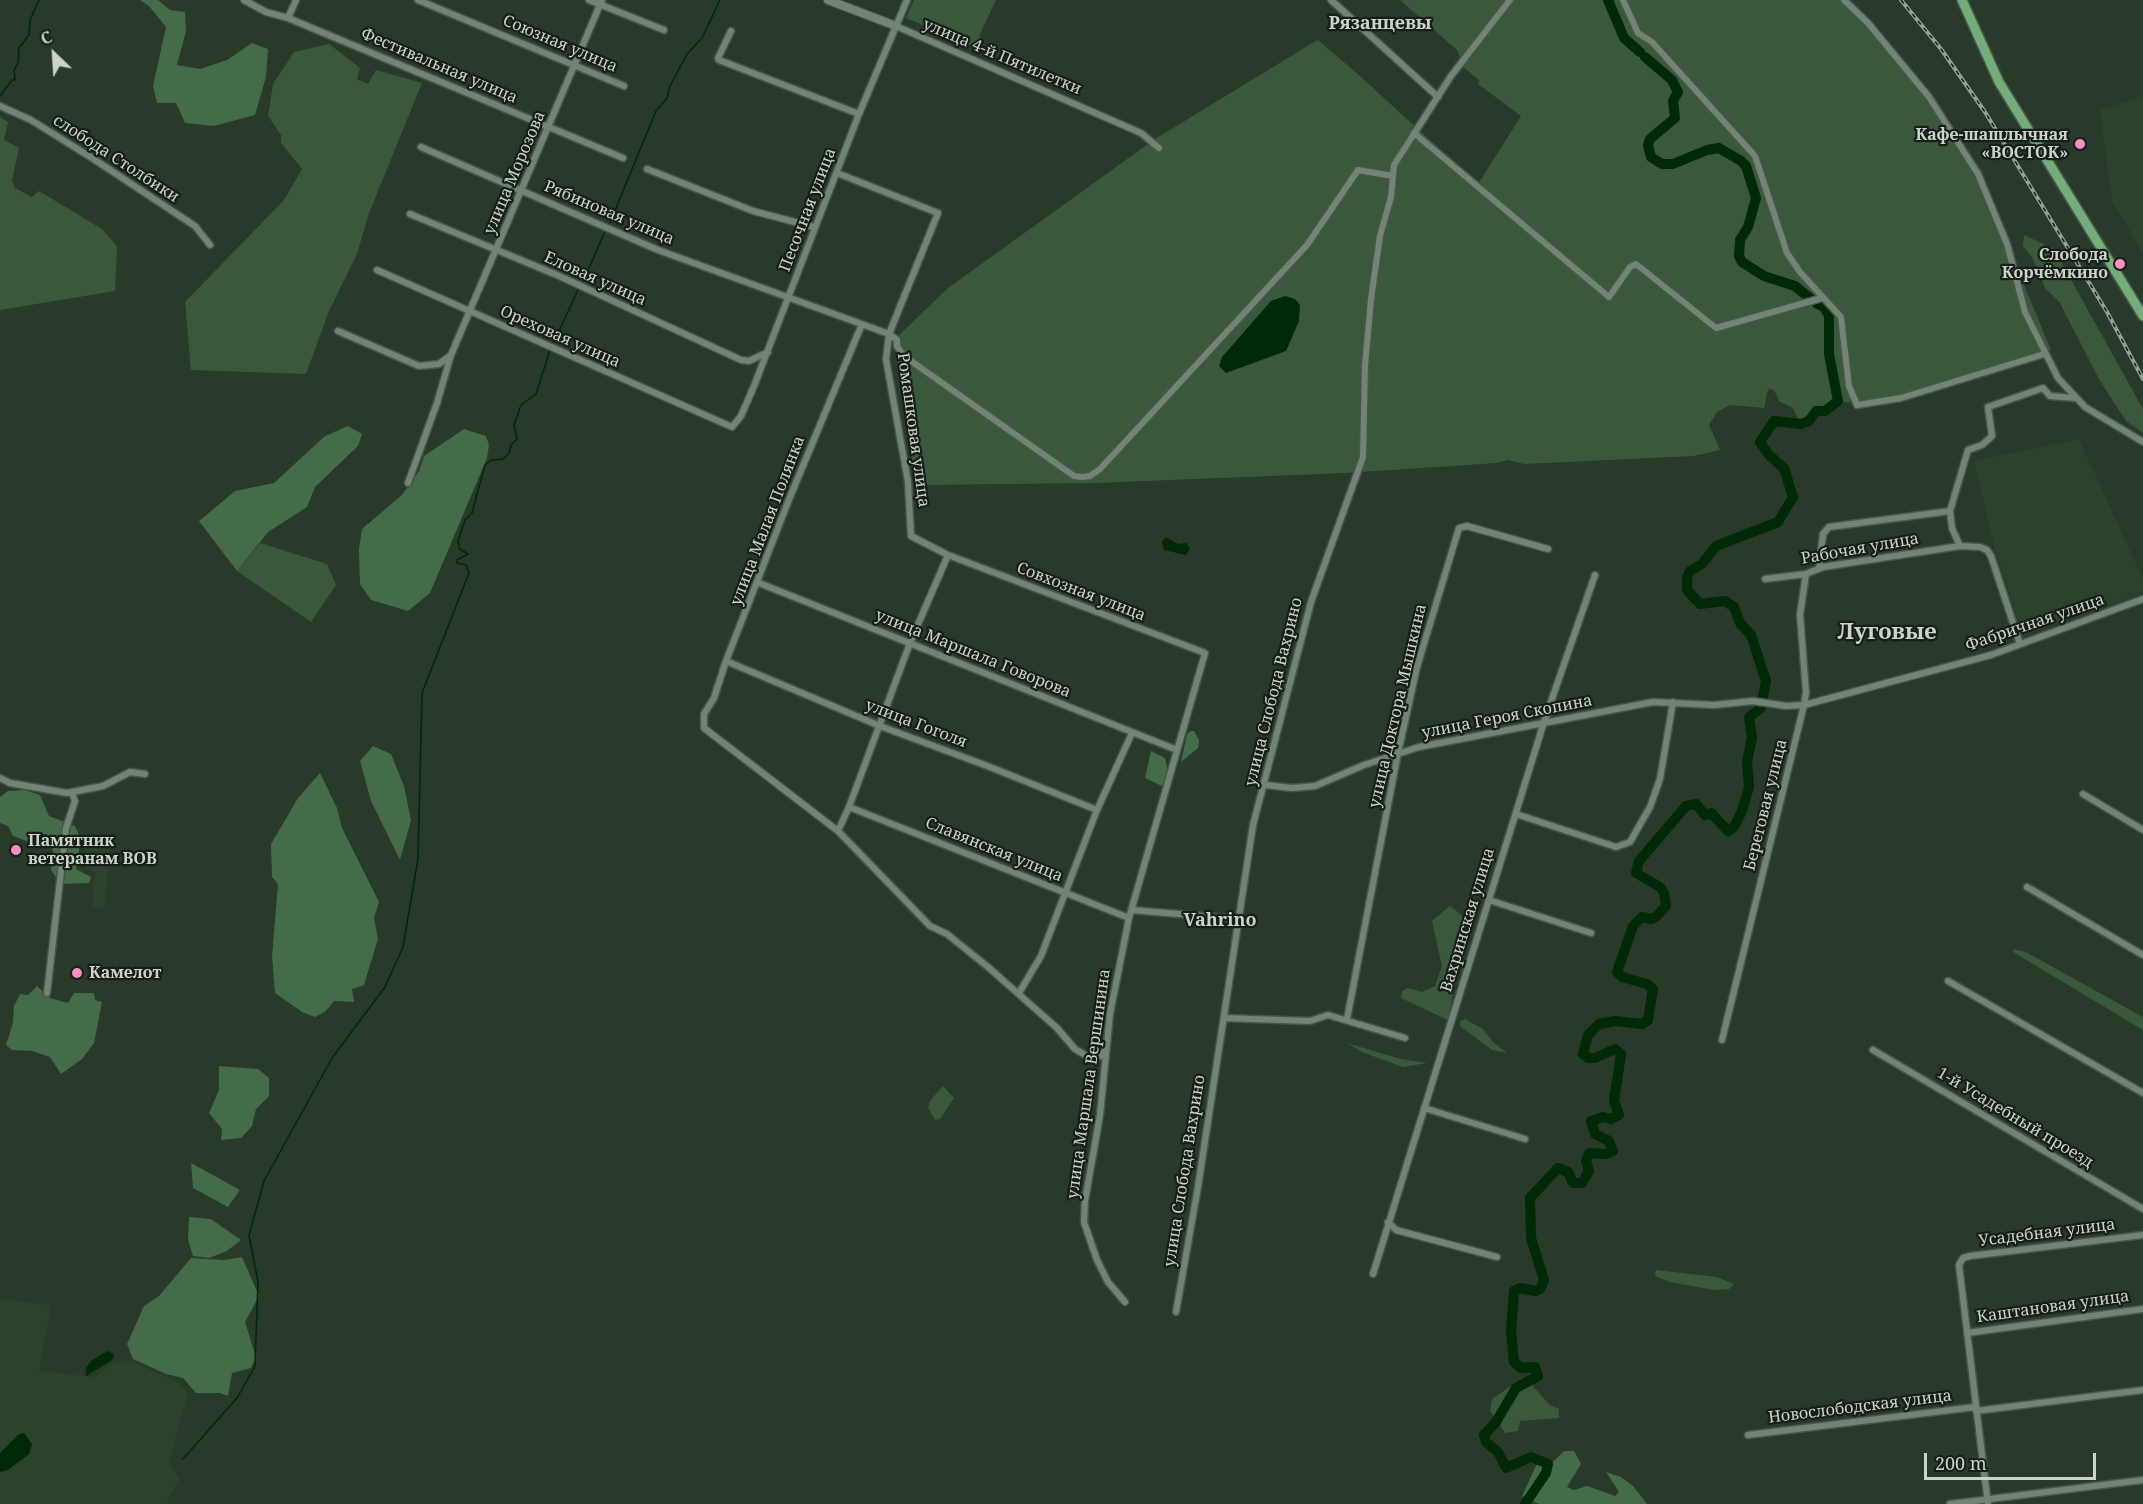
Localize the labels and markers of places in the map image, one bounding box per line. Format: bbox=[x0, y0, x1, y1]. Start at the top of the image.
place label: Кафе-шашлычная «ВОСТОК» bbox=[1915, 125, 2068, 163]
marker: Кафе-шашлычная «ВОСТОК» bbox=[2073, 137, 2087, 151]
place label: Слобода Корчёмкино bbox=[2002, 245, 2108, 283]
marker: Слобода Корчёмкино bbox=[2113, 257, 2127, 271]
place label: Памятник ветеранам ВОВ bbox=[28, 831, 157, 869]
marker: Памятник ветеранам ВОВ bbox=[9, 843, 23, 857]
place label: Камелот bbox=[89, 963, 161, 983]
marker: Камелот bbox=[70, 966, 84, 980]

